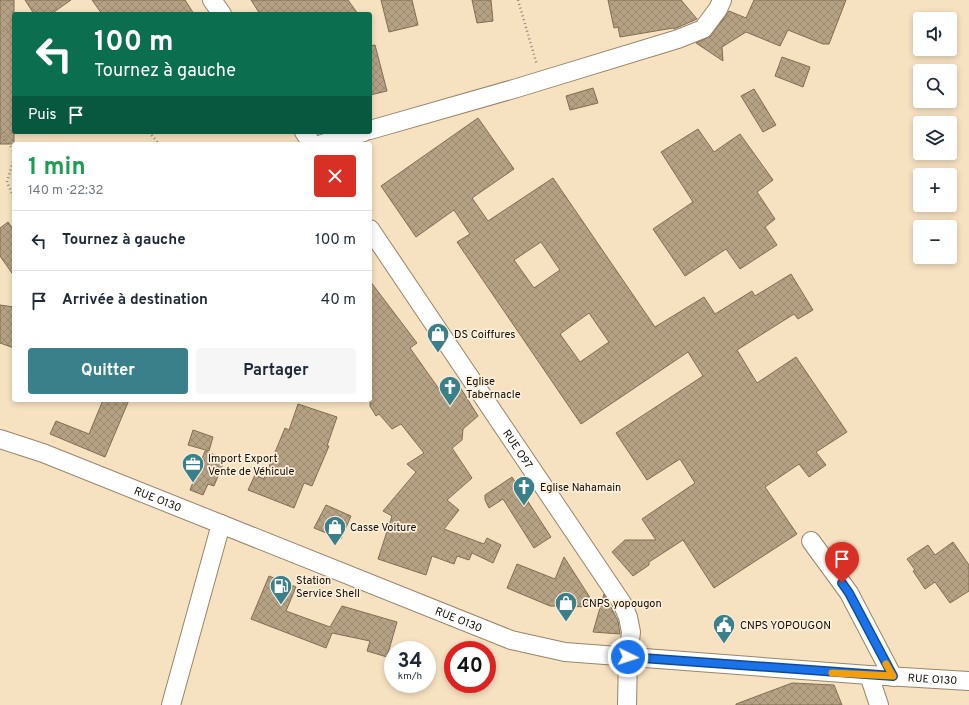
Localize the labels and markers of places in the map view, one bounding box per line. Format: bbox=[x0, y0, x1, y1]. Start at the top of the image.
shop icon: DS Coiffures bbox=[425, 321, 451, 354]
place label: DS Coiffures bbox=[454, 328, 515, 342]
church icon: Eglise Tabernacle bbox=[437, 374, 463, 407]
place label: Eglise Tabernacle bbox=[466, 375, 521, 402]
office icon: Import Export Vente de Véhicule bbox=[180, 451, 206, 484]
place label: Import Export Vente de Véhicule bbox=[208, 452, 294, 479]
church icon: Eglise Nahamain bbox=[511, 474, 537, 507]
place label: Eglise Nahamain bbox=[540, 481, 621, 495]
shop icon: Casse Voiture bbox=[322, 514, 348, 547]
place label: Casse Voiture bbox=[350, 521, 416, 535]
pin bbox=[825, 542, 859, 583]
fuel station icon: Station Service Shell bbox=[268, 573, 294, 606]
place label: Station Service Shell bbox=[296, 574, 360, 601]
shop icon: CNPS yopougon bbox=[553, 590, 579, 623]
place label: CNPS yopougon bbox=[582, 597, 662, 611]
public building icon: CNPS YOPOUGON bbox=[711, 612, 737, 645]
place label: CNPS YOPOUGON bbox=[740, 619, 831, 633]

